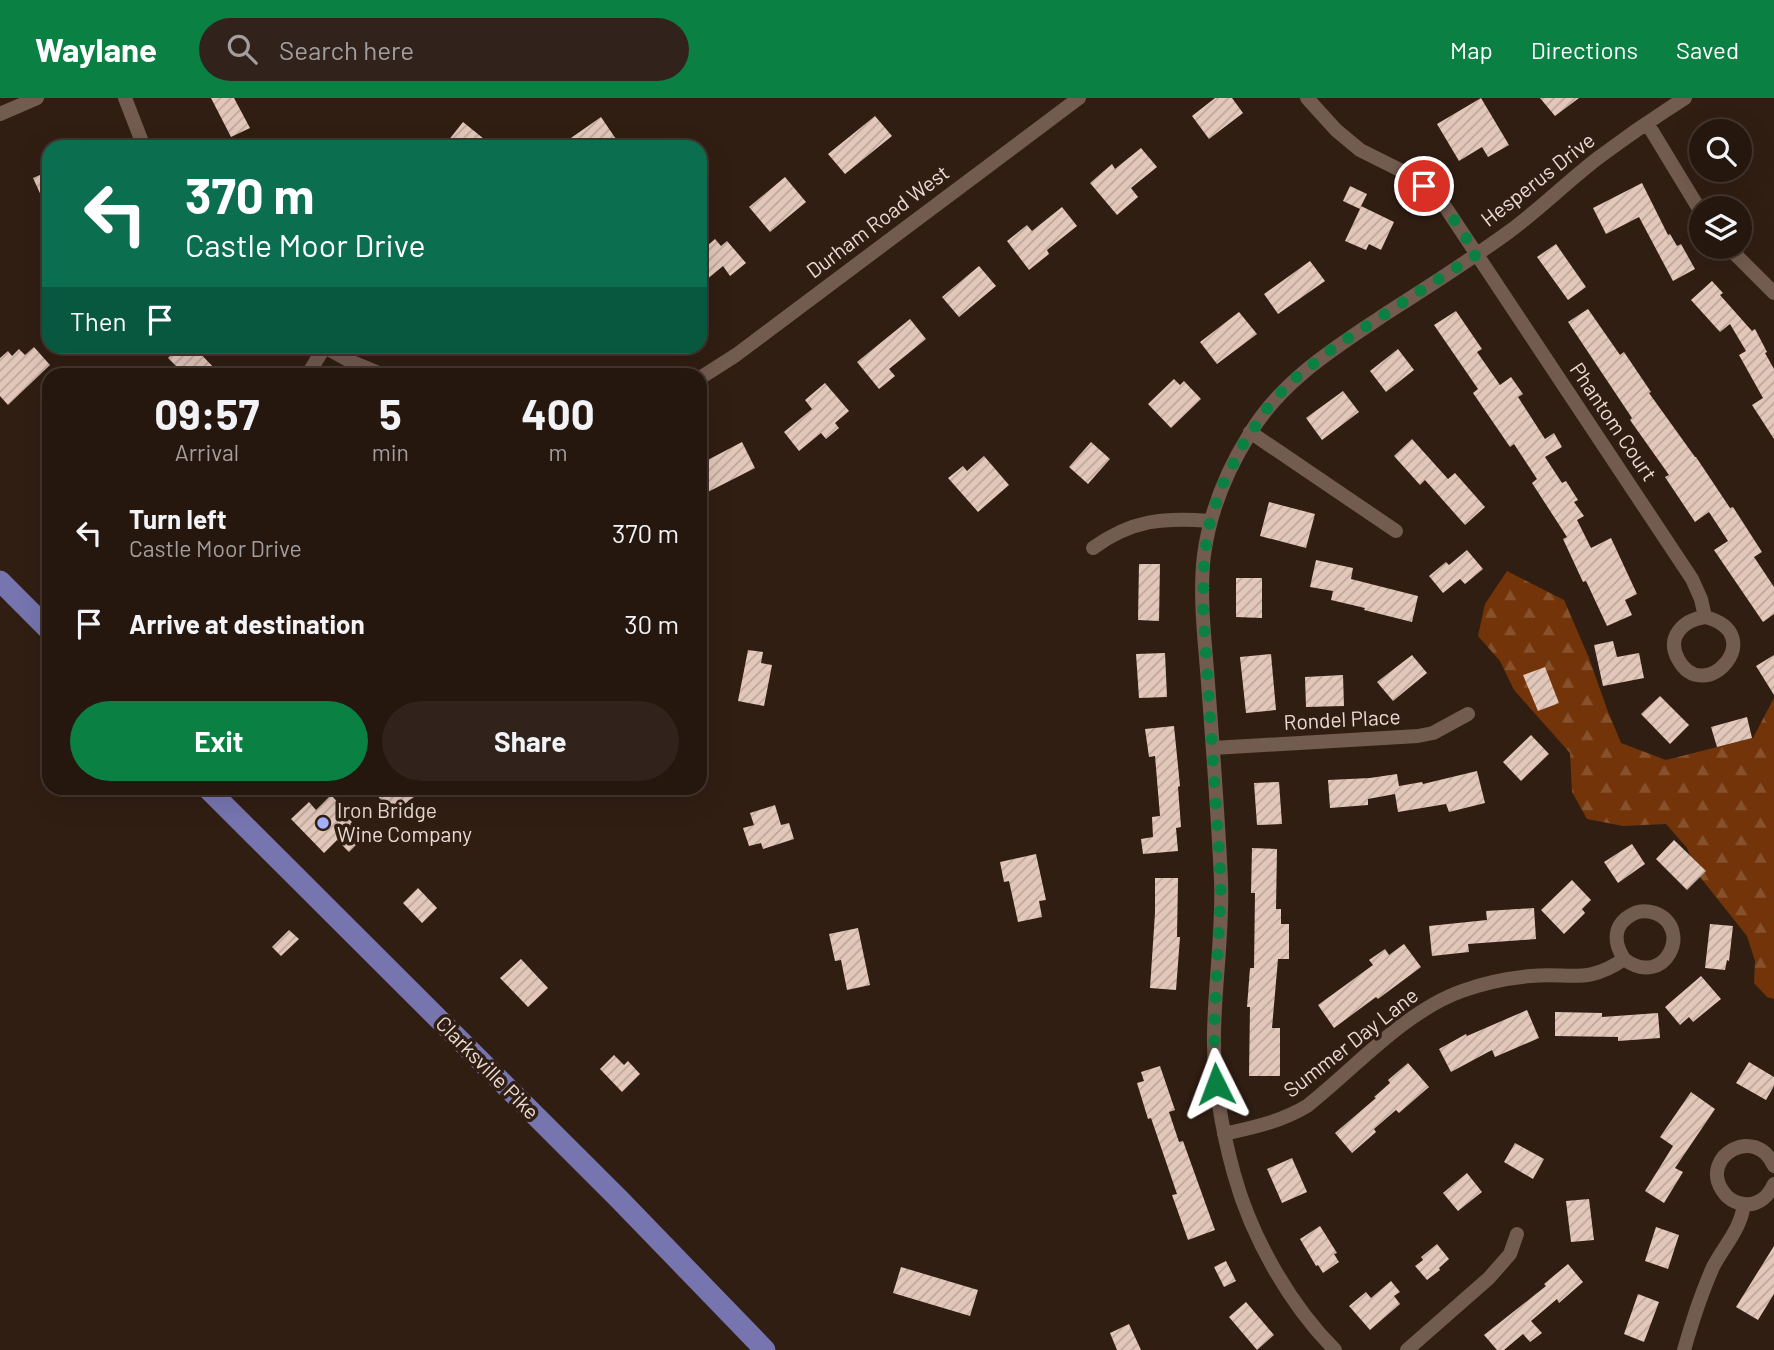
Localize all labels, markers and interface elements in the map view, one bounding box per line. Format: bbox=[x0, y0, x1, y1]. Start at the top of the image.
search box bbox=[199, 18, 689, 81]
text: Waylane bbox=[35, 29, 157, 69]
icon: search bbox=[223, 30, 261, 68]
text: Search here bbox=[279, 34, 414, 65]
text: Map bbox=[1450, 35, 1493, 64]
text: Directions bbox=[1531, 35, 1638, 64]
text: Saved bbox=[1676, 35, 1739, 64]
map controls bbox=[1689, 119, 1752, 259]
button: search bbox=[1689, 119, 1752, 182]
street label: Hesperus Drive bbox=[1475, 127, 1599, 231]
pin bbox=[1394, 156, 1454, 216]
street label: Durham Road West bbox=[801, 159, 953, 283]
text: 370 m bbox=[185, 165, 314, 224]
icon: arrive bbox=[1405, 167, 1443, 205]
icon: left bbox=[70, 168, 161, 259]
button: layers bbox=[1689, 196, 1752, 259]
text: Castle Moor Drive bbox=[185, 225, 425, 263]
icon: arrive bbox=[141, 301, 179, 339]
text: Then bbox=[70, 305, 127, 336]
street label: Phantom Court bbox=[1566, 357, 1663, 485]
text: 09:57 bbox=[154, 388, 259, 438]
text: 5 bbox=[379, 388, 402, 438]
text: 400 bbox=[521, 388, 595, 438]
text: Arrival bbox=[175, 438, 239, 466]
text: min bbox=[372, 438, 409, 466]
text: m bbox=[548, 438, 568, 466]
text: Turn left bbox=[129, 503, 227, 534]
icon: left bbox=[70, 514, 108, 552]
text: 370 m bbox=[612, 517, 679, 548]
text: Castle Moor Drive bbox=[129, 534, 302, 562]
icon: arrive bbox=[70, 605, 108, 643]
text: Arrive at destination bbox=[129, 608, 365, 639]
text: 30 m bbox=[624, 608, 679, 639]
button: Exit bbox=[70, 701, 368, 781]
button: Share bbox=[382, 701, 679, 781]
street label: Rondel Place bbox=[1283, 703, 1401, 734]
place label: Iron Bridge Wine Company bbox=[337, 797, 472, 846]
marker: Iron Bridge Wine Company bbox=[315, 815, 331, 831]
street label: Summer Day Lane bbox=[1278, 982, 1422, 1102]
street label: Clarksville Pike bbox=[431, 1010, 545, 1124]
position arrow bbox=[1179, 1047, 1253, 1121]

